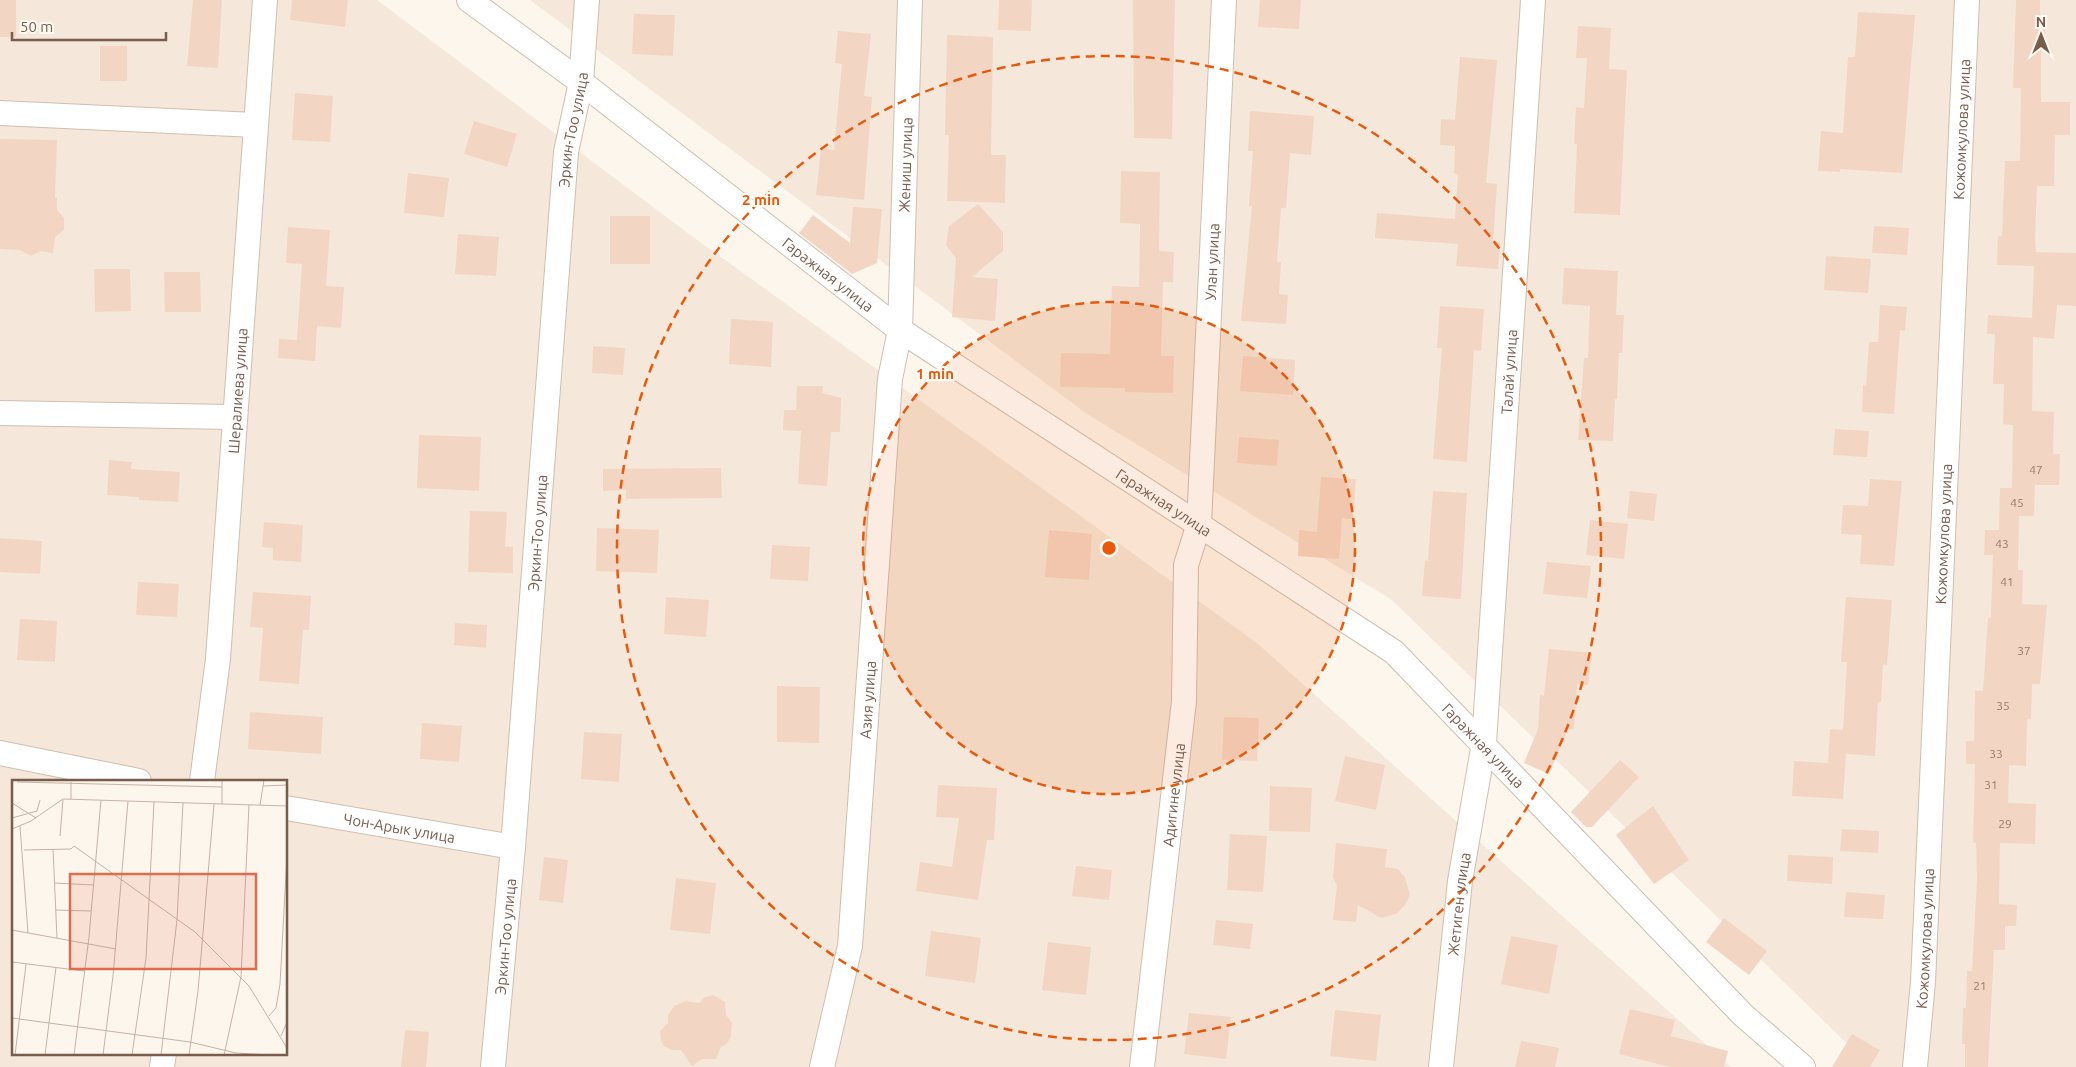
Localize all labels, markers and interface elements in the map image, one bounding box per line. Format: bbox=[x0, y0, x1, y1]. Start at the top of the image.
scale bar bbox=[12, 10, 166, 42]
north arrow bbox=[2016, 10, 2066, 60]
text: N bbox=[2036, 14, 2046, 30]
text: 50 m bbox=[20, 18, 53, 35]
street label: Кожомкулова улица bbox=[1950, 58, 1973, 200]
street label: Эркин-Тоо улица bbox=[555, 71, 590, 188]
street label: Жениш улица bbox=[895, 117, 915, 213]
text: 2 min bbox=[742, 191, 780, 208]
street label: Улан улица bbox=[1201, 223, 1222, 301]
street label: Гаражная улица bbox=[779, 234, 877, 315]
street label: Шералиева улица bbox=[224, 327, 250, 454]
street label: Талай улица bbox=[1497, 329, 1520, 415]
text: 1 min bbox=[916, 365, 954, 382]
street label: Кожомкулова улица bbox=[1931, 463, 1955, 605]
house number: 47 bbox=[2029, 463, 2043, 476]
street label: Гаражная улица bbox=[1113, 465, 1215, 539]
street label: Эркин-Тоо улица bbox=[524, 474, 550, 592]
house number: 45 bbox=[2010, 496, 2024, 509]
house number: 43 bbox=[1995, 537, 2009, 550]
centre of rings bbox=[1100, 539, 1118, 557]
house number: 41 bbox=[2000, 575, 2014, 588]
house number: 37 bbox=[2017, 644, 2031, 657]
street label: Азия улица bbox=[856, 660, 879, 740]
house number: 35 bbox=[1996, 699, 2010, 712]
street label: Гаражная улица bbox=[1439, 700, 1528, 791]
street label: Адигине улица bbox=[1159, 742, 1188, 848]
house number: 33 bbox=[1989, 747, 2003, 760]
house number: 31 bbox=[1984, 778, 1998, 791]
inset map bbox=[12, 780, 288, 1054]
street label: Чон-Арык улица bbox=[342, 810, 457, 845]
house number: 29 bbox=[1998, 817, 2012, 830]
street label: Жетиген улица bbox=[1444, 851, 1473, 957]
street label: Кожомкулова улица bbox=[1912, 868, 1937, 1010]
street label: Эркин-Тоо улица bbox=[491, 878, 519, 995]
house number: 21 bbox=[1973, 979, 1987, 992]

